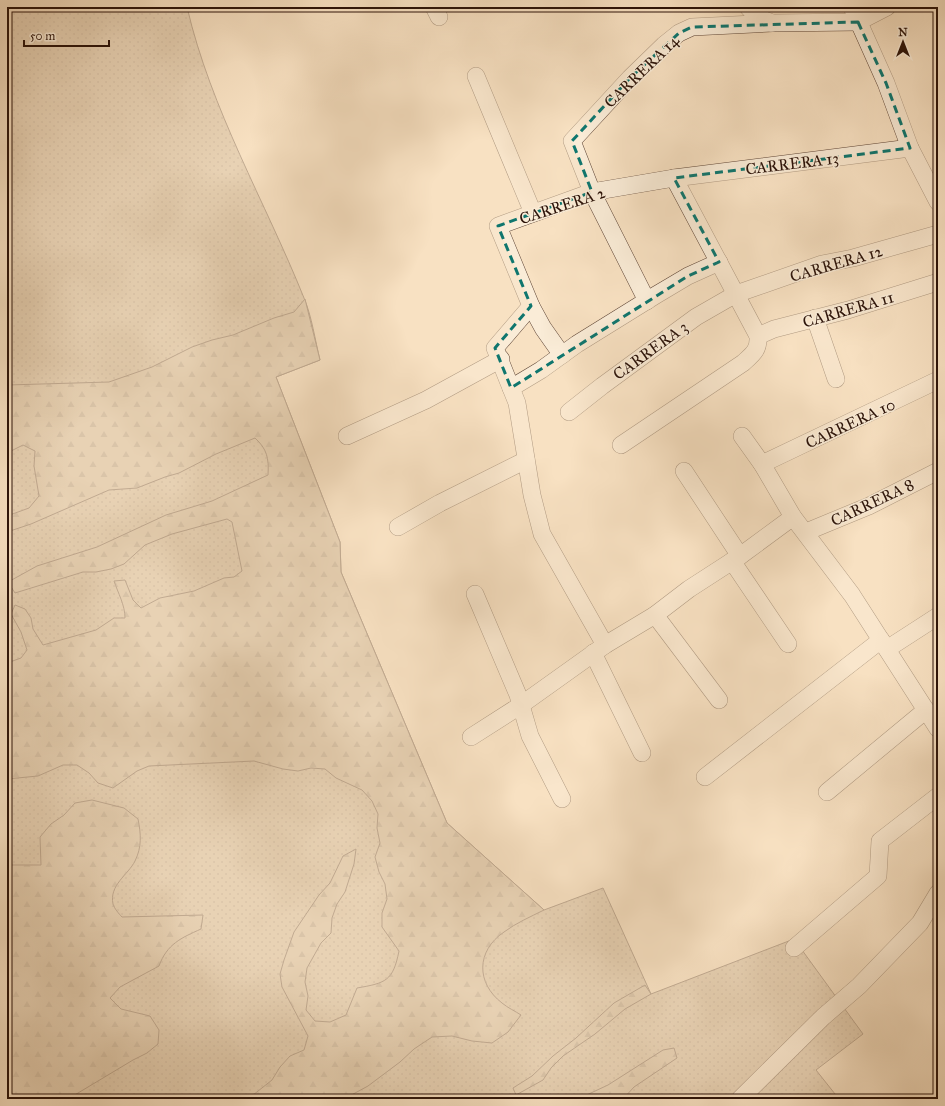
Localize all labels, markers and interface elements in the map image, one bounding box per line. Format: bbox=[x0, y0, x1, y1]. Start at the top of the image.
scale bar bbox=[24, 22, 109, 48]
north arrow bbox=[883, 22, 923, 62]
text: N bbox=[898, 26, 908, 39]
text: 50 m bbox=[30, 29, 55, 43]
street label: CARRERA 14 bbox=[600, 30, 683, 112]
street label: CARRERA 13 bbox=[744, 148, 840, 179]
street label: CARRERA 2 bbox=[517, 183, 608, 228]
street label: CARRERA 12 bbox=[788, 241, 885, 286]
street label: CARRERA 11 bbox=[800, 287, 896, 332]
street label: CARRERA 3 bbox=[609, 317, 691, 384]
street label: CARRERA 10 bbox=[802, 394, 898, 452]
street label: CARRERA 8 bbox=[828, 475, 917, 530]

